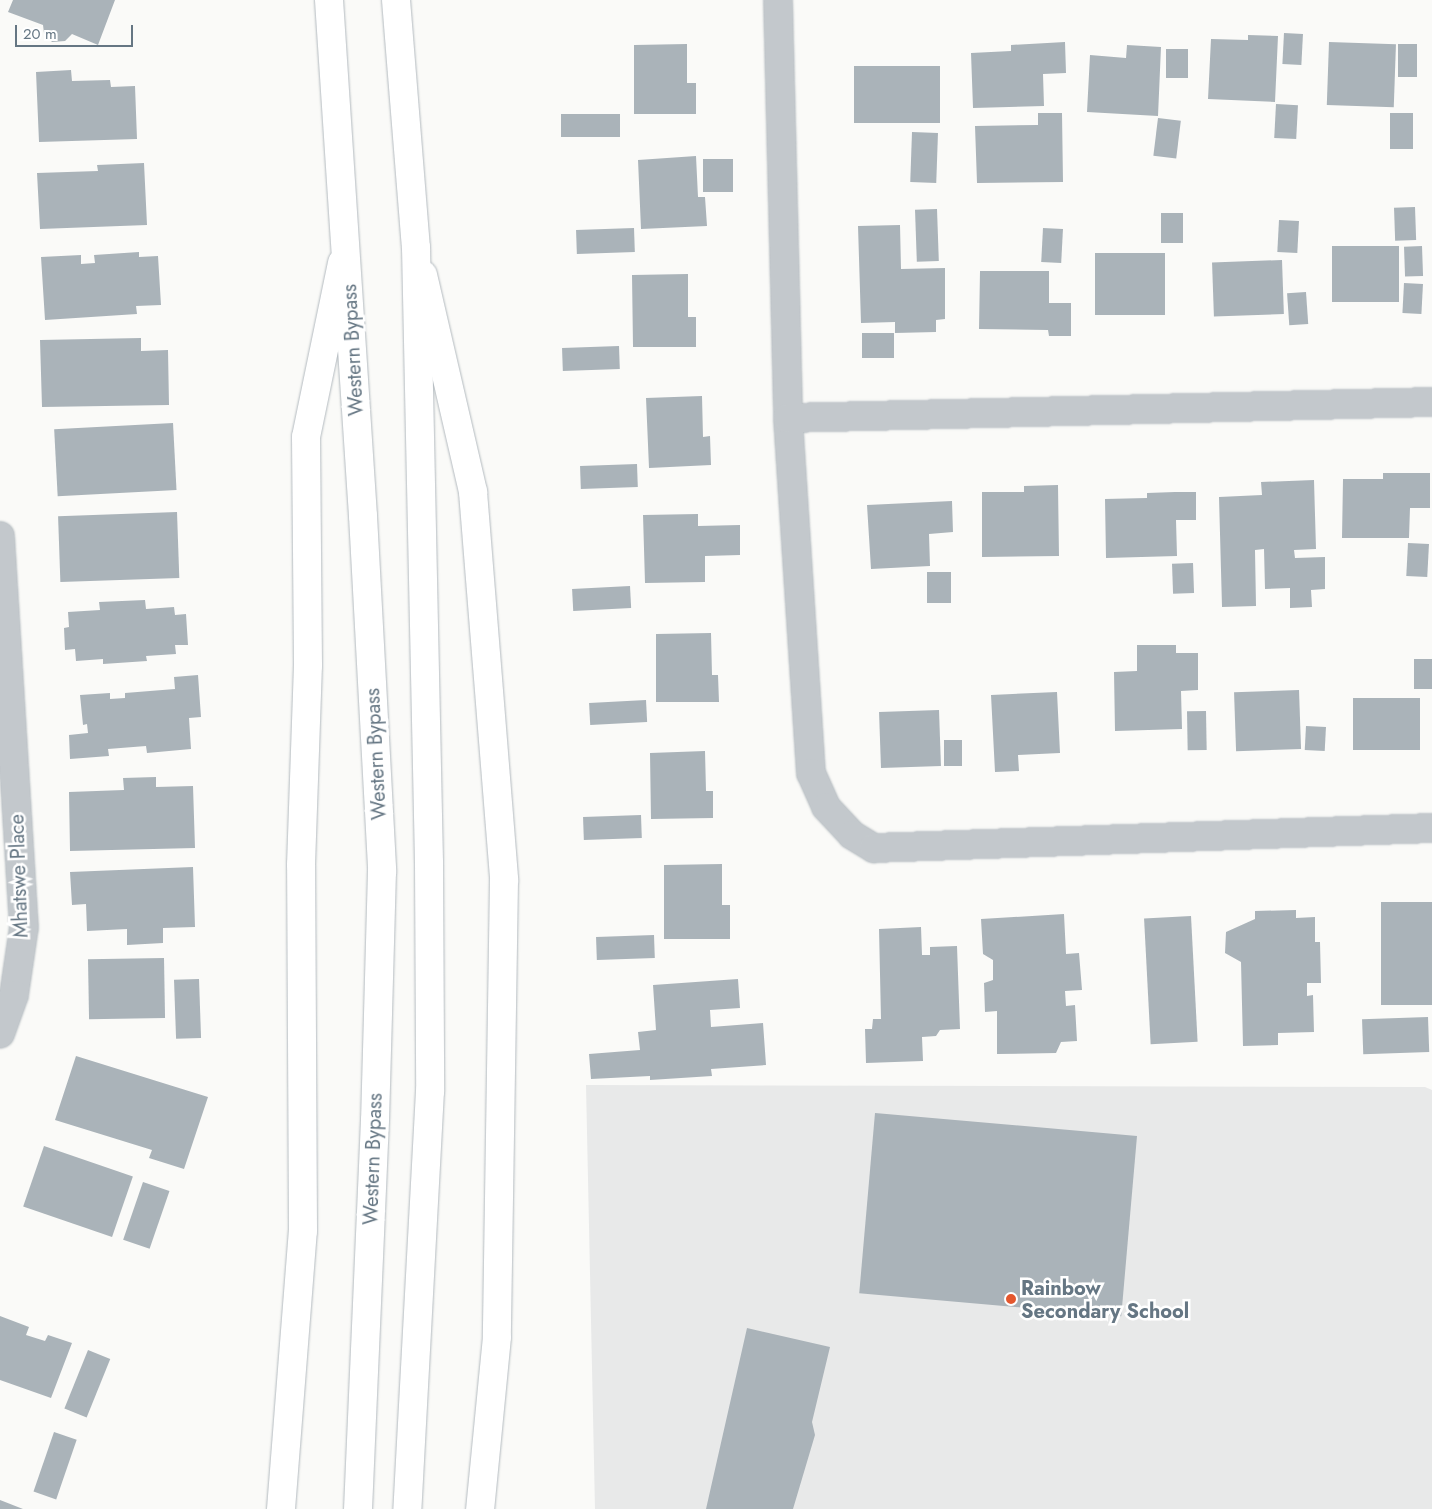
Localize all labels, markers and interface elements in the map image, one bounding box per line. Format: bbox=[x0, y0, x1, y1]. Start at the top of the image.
scale bar bbox=[18, 15, 135, 47]
text: 20 m bbox=[23, 23, 57, 45]
street label: Western Bypass bbox=[338, 283, 368, 417]
street label: Western Bypass bbox=[361, 687, 391, 821]
street label: Mhatswe Place bbox=[5, 814, 33, 938]
street label: Western Bypass bbox=[359, 1093, 387, 1225]
place label: Rainbow Secondary School bbox=[1021, 1276, 1189, 1323]
marker: Rainbow Secondary School bbox=[1005, 1293, 1017, 1305]

